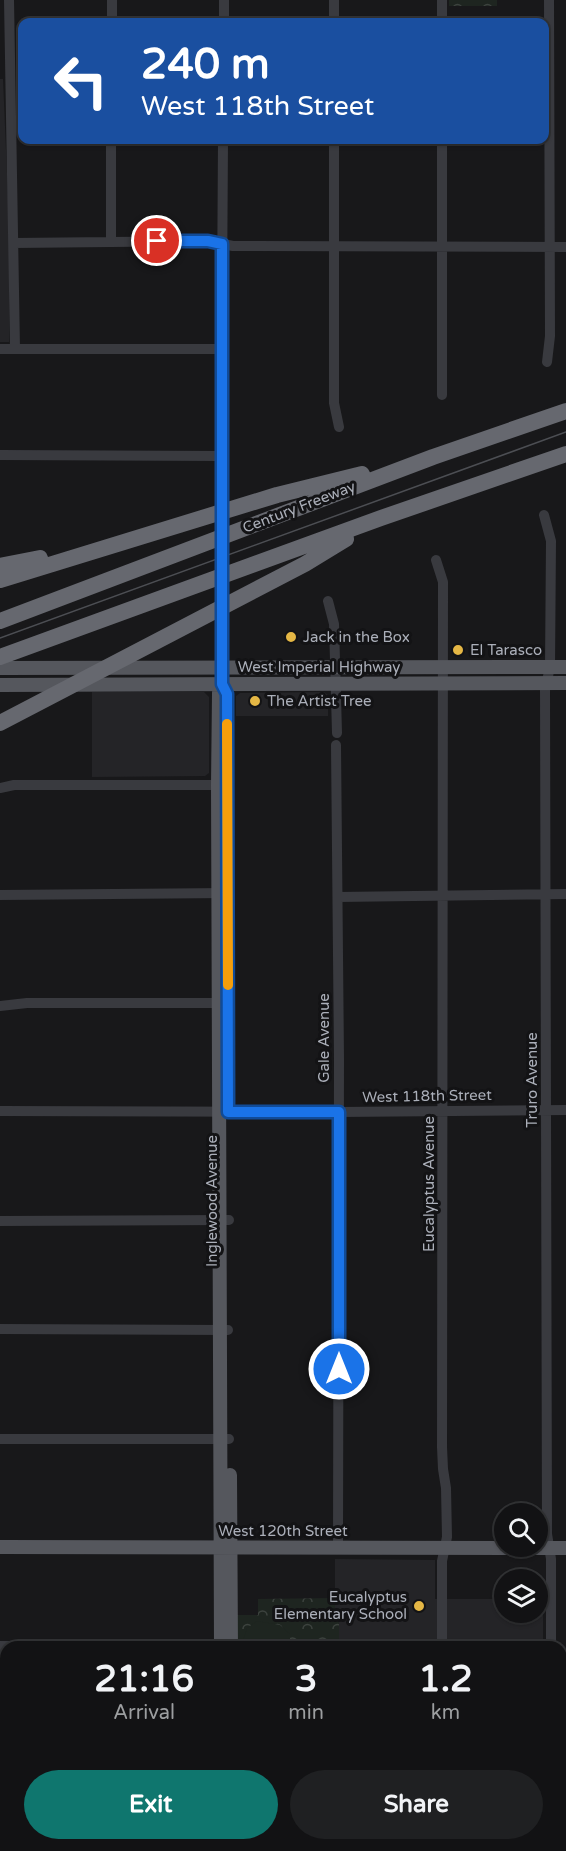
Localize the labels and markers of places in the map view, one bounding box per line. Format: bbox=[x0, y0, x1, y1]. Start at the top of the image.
pin bbox=[131, 215, 182, 266]
place label: Jack in the Box bbox=[303, 628, 410, 646]
marker: Jack in the Box bbox=[284, 630, 298, 644]
place label: El Tarasco bbox=[470, 641, 542, 659]
marker: El Tarasco bbox=[451, 643, 465, 657]
place label: The Artist Tree bbox=[267, 692, 371, 710]
marker: The Artist Tree bbox=[248, 694, 262, 708]
place label: Eucalyptus Elementary School bbox=[274, 1588, 407, 1623]
marker: Eucalyptus Elementary School bbox=[412, 1599, 426, 1613]

